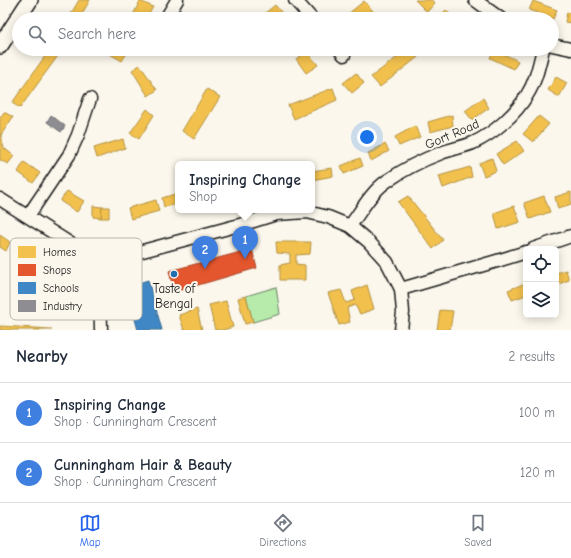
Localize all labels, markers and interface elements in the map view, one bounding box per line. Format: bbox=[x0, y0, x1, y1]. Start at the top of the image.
search box bbox=[12, 12, 559, 56]
icon: search bbox=[26, 23, 48, 45]
text: Search here bbox=[58, 25, 136, 43]
street label: Gort Road bbox=[423, 116, 481, 152]
your location bbox=[357, 127, 377, 147]
popup bbox=[175, 161, 315, 213]
text: Inspiring Change bbox=[189, 171, 301, 189]
text: Shop bbox=[189, 189, 217, 204]
pin: 1 bbox=[232, 226, 258, 259]
pin: 2 bbox=[192, 236, 218, 269]
legend bbox=[10, 238, 142, 320]
text: Homes bbox=[43, 246, 76, 259]
map controls bbox=[523, 246, 559, 318]
button: locate bbox=[523, 246, 559, 282]
text: Shops bbox=[43, 264, 72, 277]
marker: Taste of Bengal bbox=[169, 269, 179, 279]
place label: Taste of Bengal bbox=[153, 281, 197, 311]
text: Schools bbox=[43, 282, 79, 295]
button: layers bbox=[523, 282, 559, 318]
text: Industry bbox=[43, 300, 82, 313]
text: Nearby bbox=[16, 347, 67, 366]
text: 2 results bbox=[508, 349, 555, 364]
text: Inspiring Change bbox=[54, 396, 166, 414]
text: 1 bbox=[26, 405, 32, 420]
text: 100 m bbox=[519, 405, 555, 420]
text: Shop · Cunningham Crescent bbox=[54, 414, 216, 429]
text: Cunningham Hair & Beauty bbox=[54, 456, 232, 474]
text: 2 bbox=[26, 465, 32, 480]
text: 120 m bbox=[520, 465, 555, 480]
text: Shop · Cunningham Crescent bbox=[54, 474, 216, 489]
tab: Map bbox=[79, 512, 101, 549]
tab: Directions bbox=[259, 512, 306, 549]
tab: Saved bbox=[464, 512, 492, 549]

